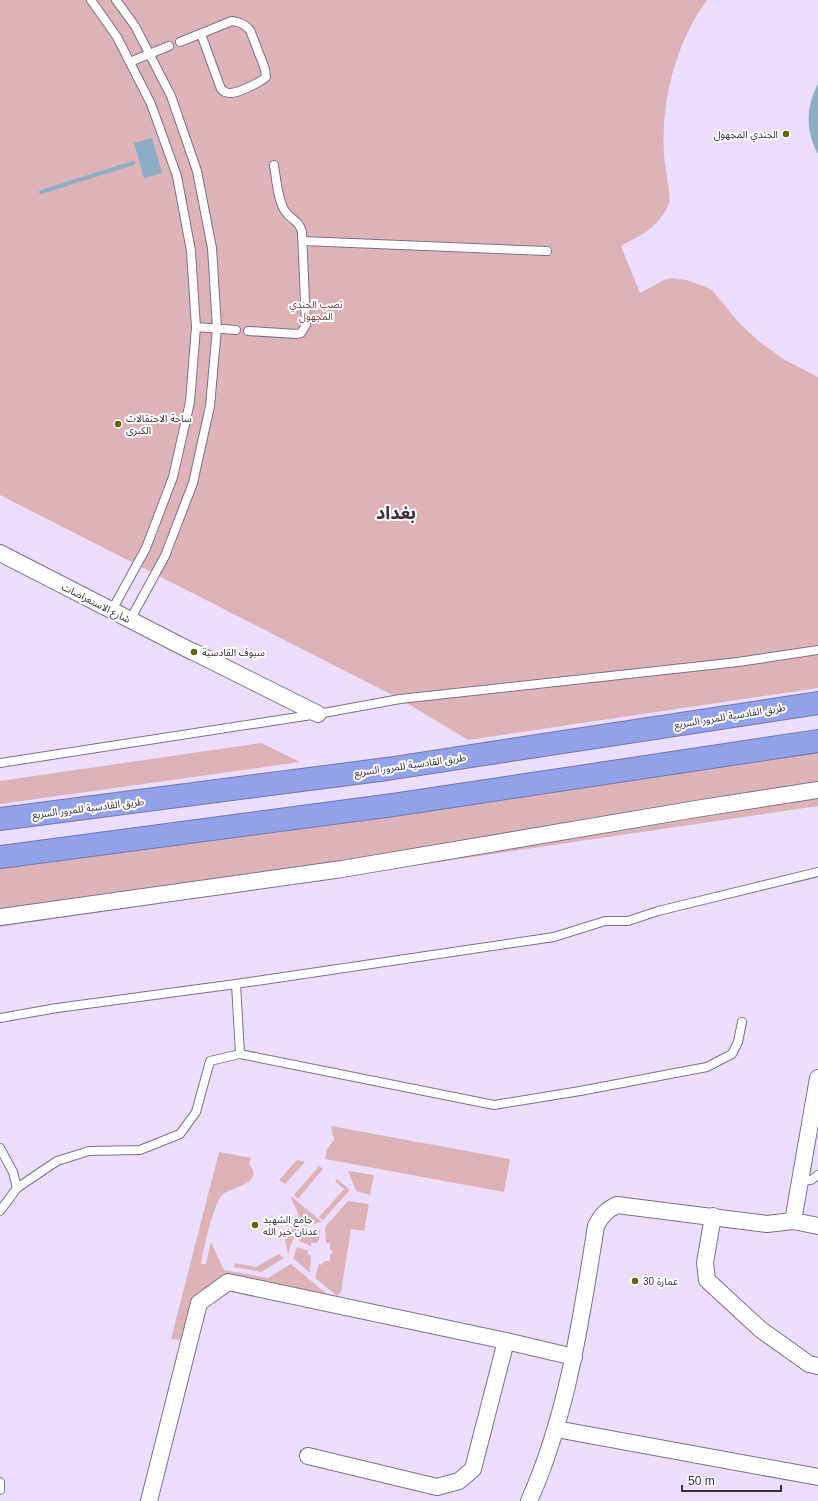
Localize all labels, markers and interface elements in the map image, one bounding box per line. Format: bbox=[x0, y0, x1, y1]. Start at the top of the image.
place label: الجندي المجهول bbox=[714, 129, 778, 142]
marker: الجندي المجهول bbox=[781, 129, 791, 139]
park label: نصب الجندي المجهول bbox=[289, 299, 343, 323]
place label: ساحة الاحتفالات الكبرى bbox=[126, 413, 192, 437]
marker: ساحة الاحتفالات الكبرى bbox=[113, 419, 123, 429]
district label: بغداد bbox=[376, 503, 416, 523]
street label: شارع الاستعراضات bbox=[59, 581, 132, 627]
marker: سيوف القادسية bbox=[189, 647, 199, 657]
place label: سيوف القادسية bbox=[202, 647, 265, 659]
street label: طريق القادسية للمرور السريع bbox=[673, 702, 787, 732]
street label: طريق القادسية للمرور السريع bbox=[353, 752, 467, 780]
street label: طريق القادسية للمرور السريع bbox=[31, 796, 145, 822]
place label: جامع الشهيد عدنان خير الله bbox=[263, 1214, 318, 1238]
marker: جامع الشهيد عدنان خير الله bbox=[250, 1220, 260, 1230]
marker: عمارة 30 bbox=[630, 1276, 640, 1286]
place label: عمارة 30 bbox=[643, 1276, 678, 1288]
scale bar bbox=[682, 1467, 781, 1493]
text: 50 m bbox=[688, 1474, 715, 1488]

